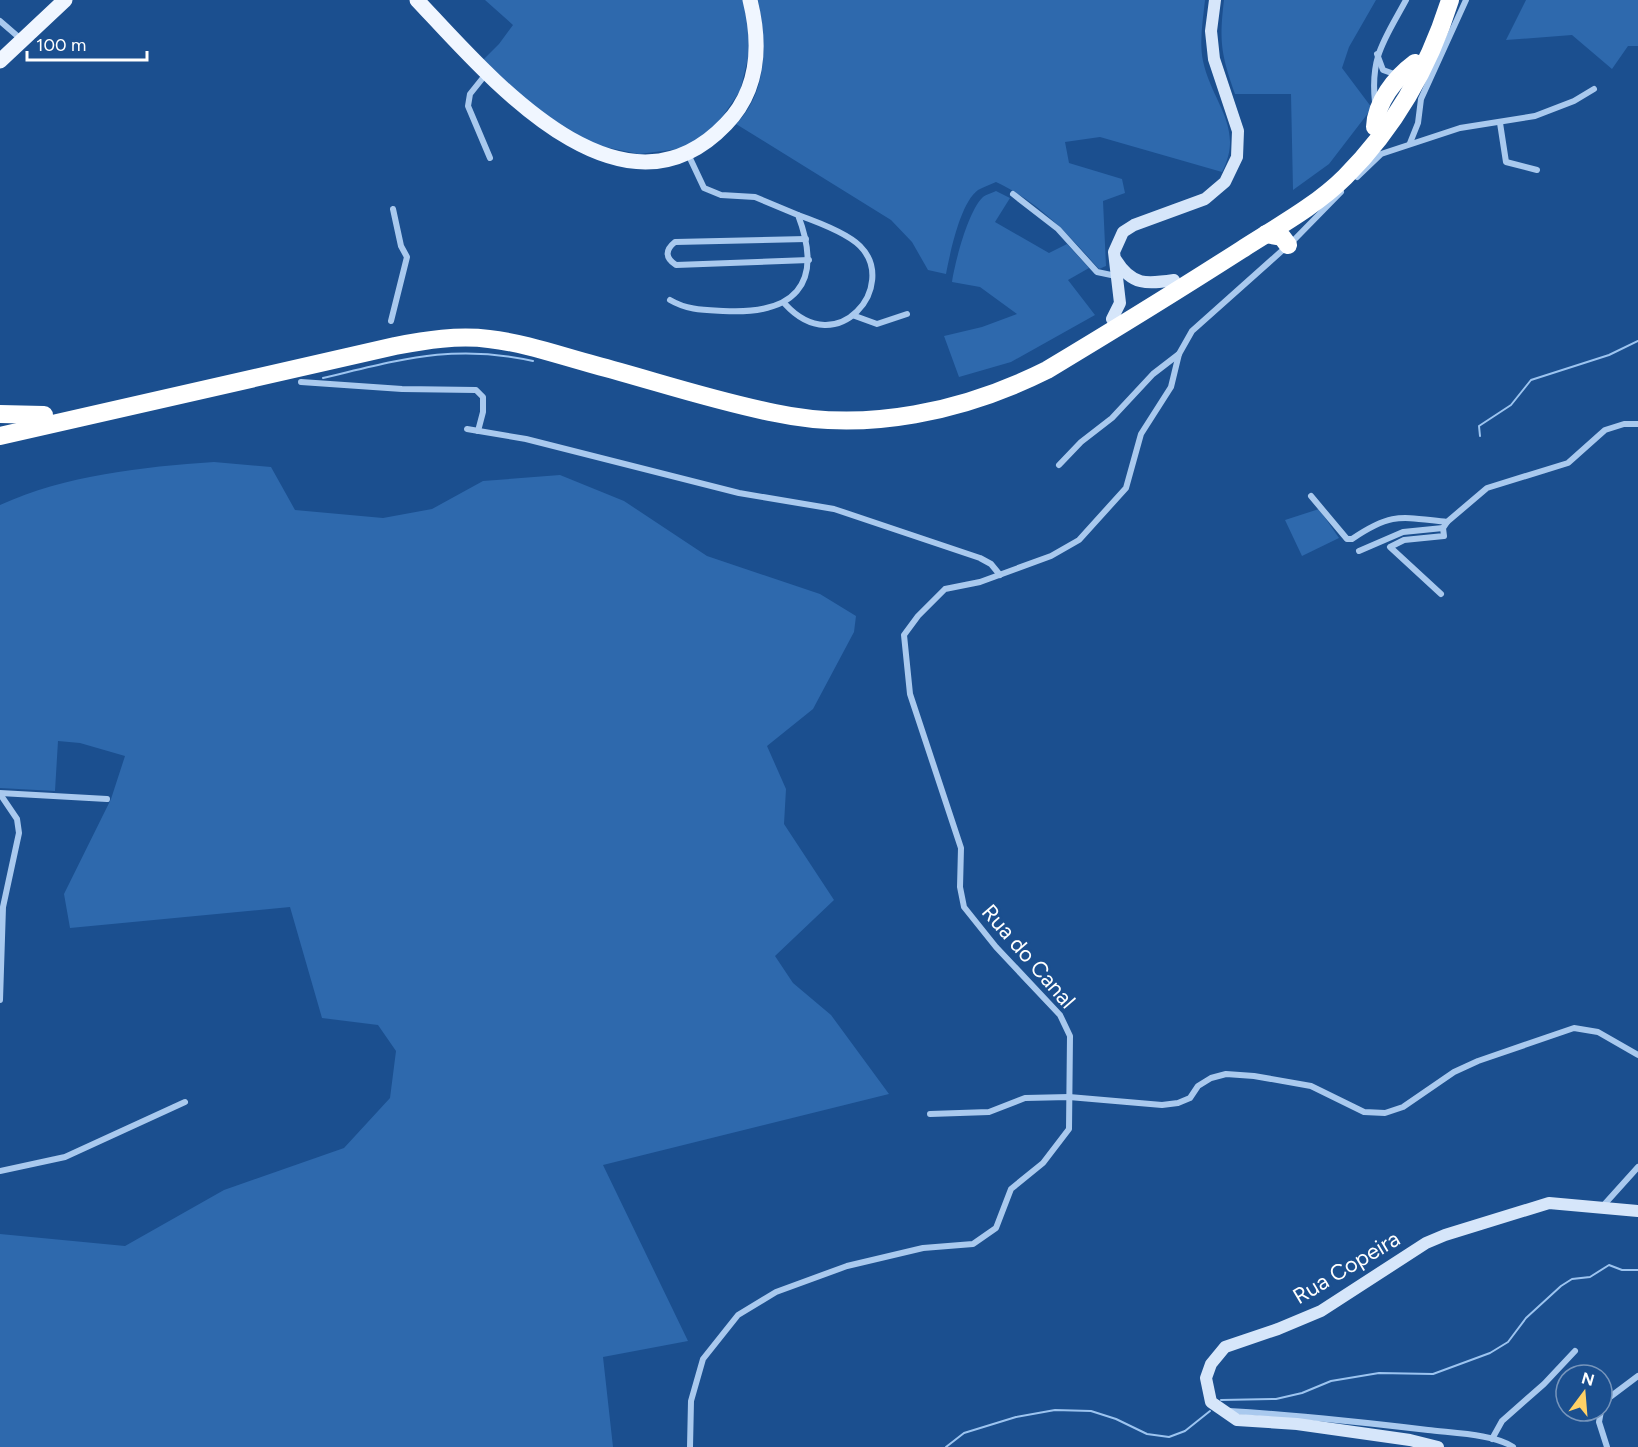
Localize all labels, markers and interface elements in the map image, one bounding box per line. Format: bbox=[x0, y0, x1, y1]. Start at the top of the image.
scale bar bbox=[27, 24, 147, 62]
text: 100 m bbox=[36, 34, 86, 56]
street label: Rua do Canal bbox=[976, 899, 1081, 1014]
street label: Rua Copeira bbox=[1288, 1225, 1405, 1310]
north arrow bbox=[1554, 1363, 1614, 1423]
text: N bbox=[1579, 1368, 1597, 1390]

